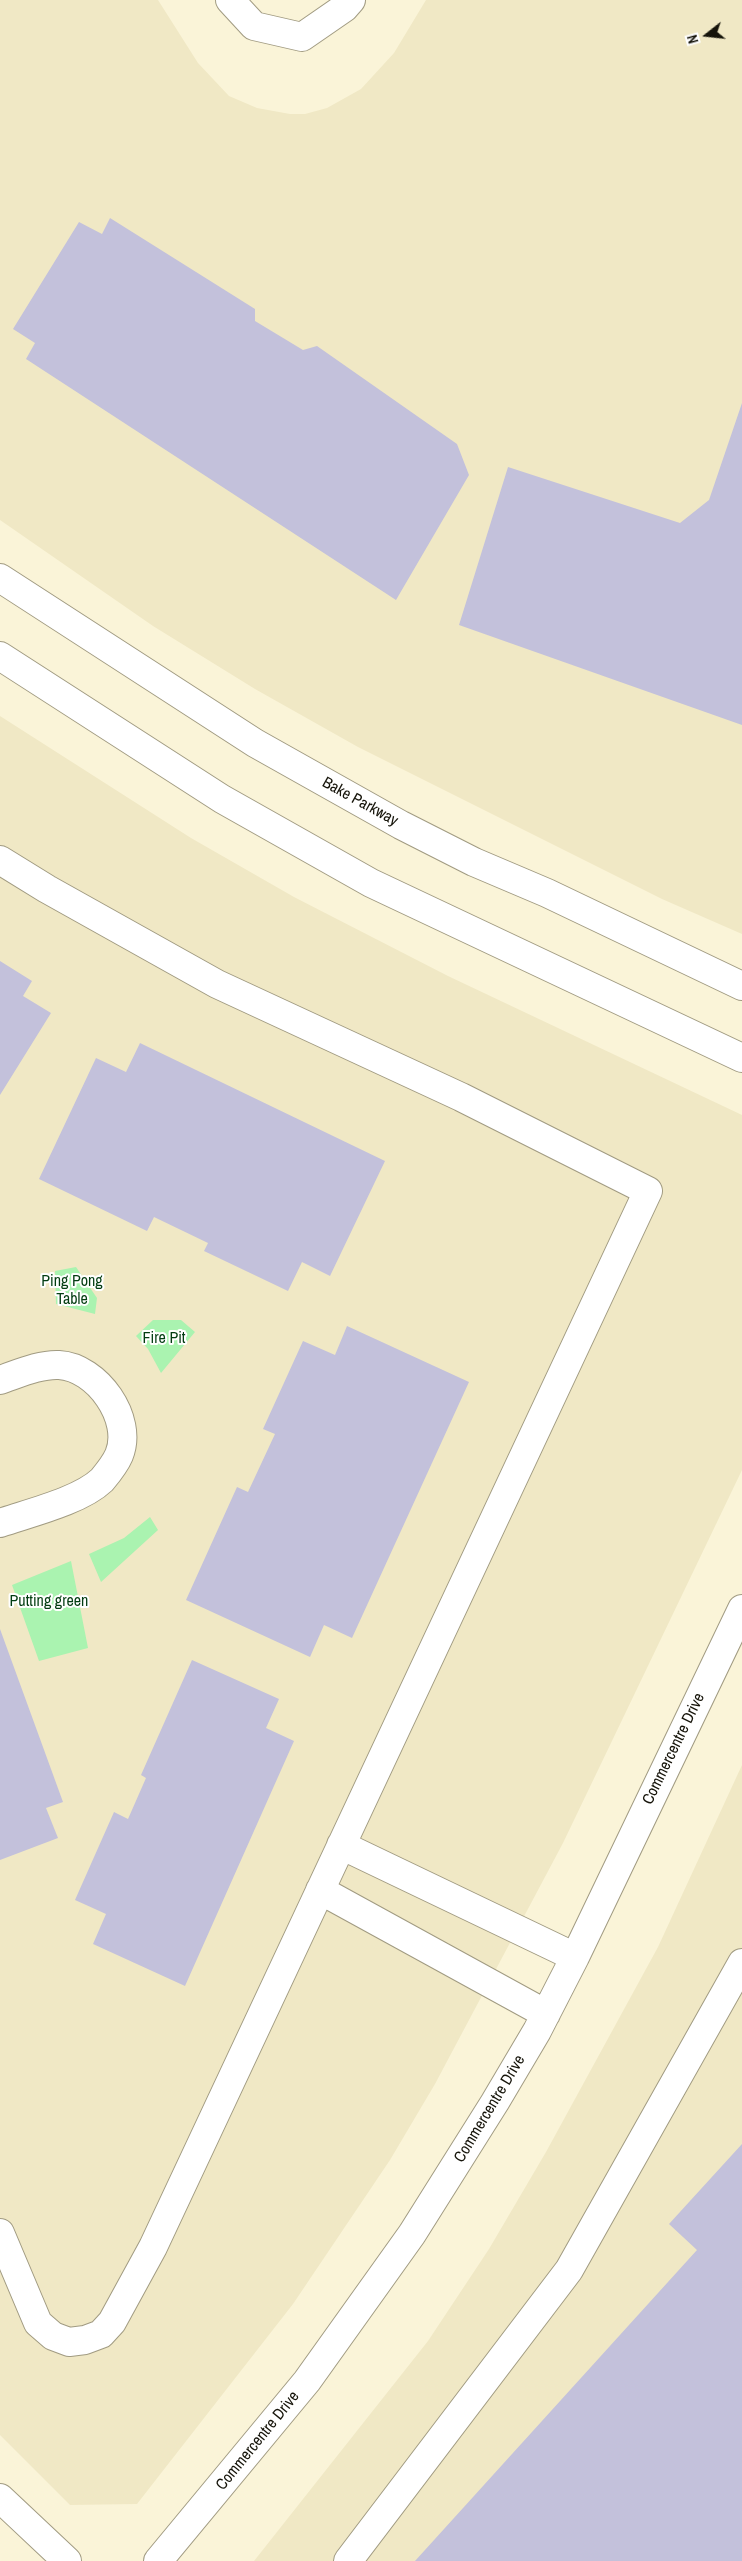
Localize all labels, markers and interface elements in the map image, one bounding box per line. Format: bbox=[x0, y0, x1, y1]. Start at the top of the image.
north arrow bbox=[682, 10, 732, 60]
text: N bbox=[683, 33, 702, 46]
street label: Bake Parkway bbox=[319, 773, 401, 831]
park label: Ping Pong Table bbox=[41, 1272, 103, 1310]
park label: Fire Pit bbox=[142, 1329, 186, 1349]
park label: Putting green bbox=[10, 1592, 88, 1612]
street label: Commercentre Drive bbox=[639, 1690, 709, 1808]
street label: Commercentre Drive bbox=[450, 2052, 530, 2166]
street label: Commercentre Drive bbox=[212, 2388, 304, 2494]

